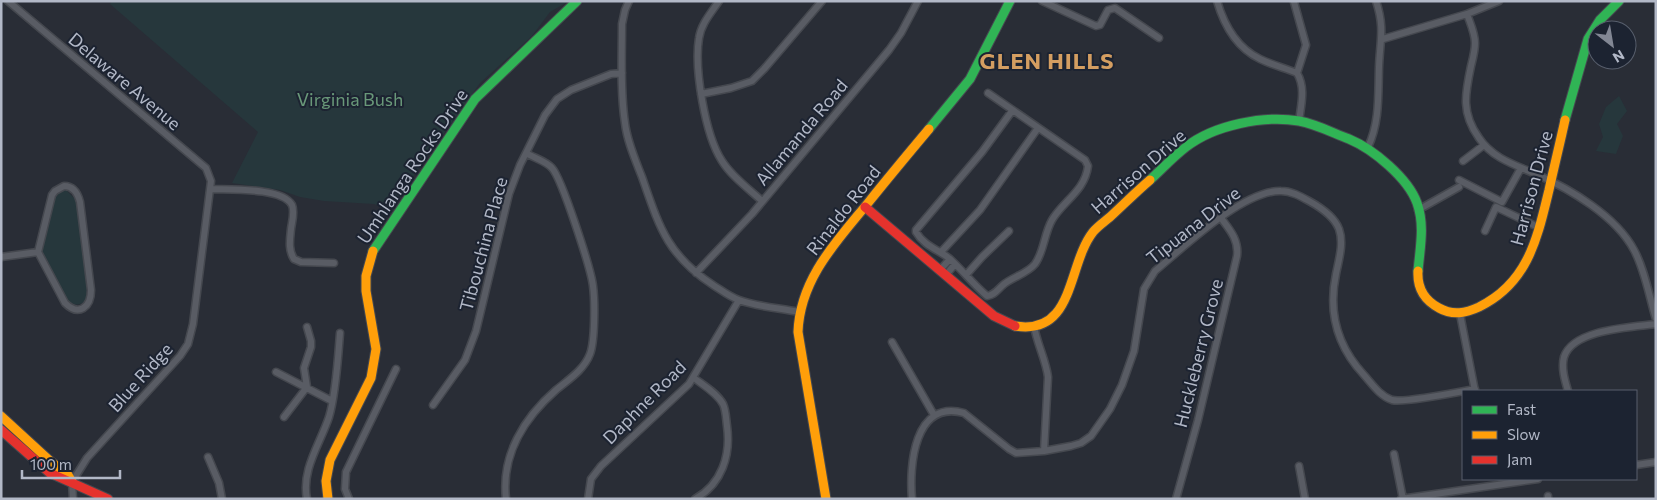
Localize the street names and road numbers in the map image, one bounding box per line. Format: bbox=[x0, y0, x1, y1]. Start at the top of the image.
street label: Delaware Avenue bbox=[64, 28, 186, 134]
street label: Allamanda Road bbox=[750, 74, 852, 190]
street label: Umhlanga Rocks Drive bbox=[352, 84, 472, 248]
street label: Harrison Drive bbox=[1086, 124, 1190, 218]
street label: Harrison Drive bbox=[1505, 128, 1557, 248]
street label: Rinaldo Road bbox=[801, 161, 885, 259]
street label: Tibouchina Place bbox=[454, 174, 512, 314]
street label: Tipuana Drive bbox=[1142, 182, 1244, 268]
street label: Huckleberry Grove bbox=[1169, 276, 1227, 430]
street label: Blue Ridge bbox=[103, 338, 177, 416]
street label: Daphne Road bbox=[598, 356, 690, 448]

